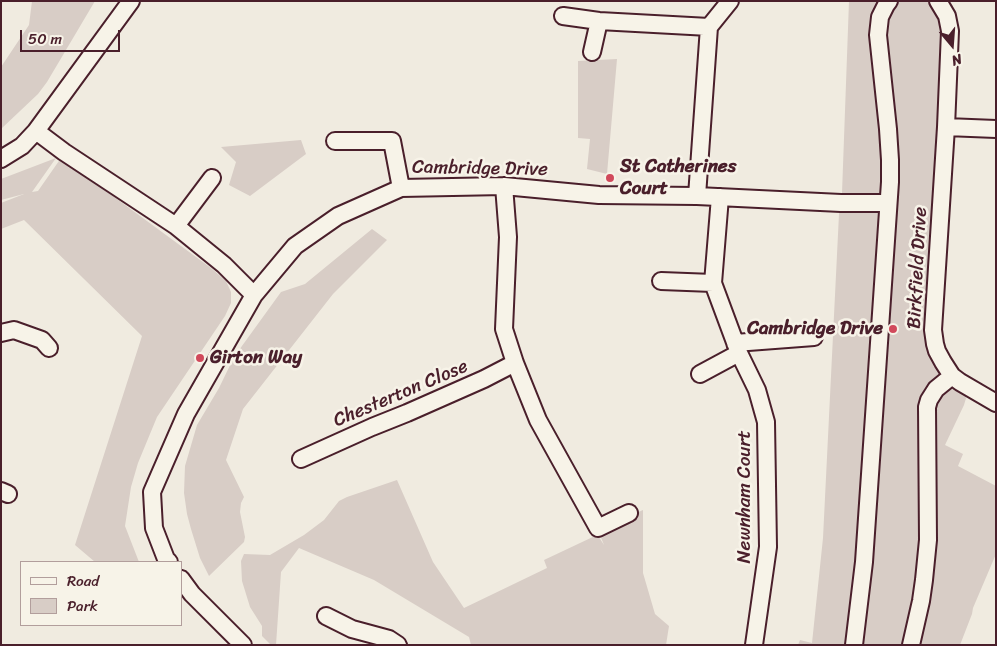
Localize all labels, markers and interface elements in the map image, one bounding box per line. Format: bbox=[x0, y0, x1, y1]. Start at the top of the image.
scale bar bbox=[22, 20, 122, 52]
north arrow bbox=[927, 20, 977, 70]
text: 50 m bbox=[28, 26, 62, 52]
text: N bbox=[948, 46, 965, 73]
street label: Cambridge Drive bbox=[412, 156, 548, 182]
place label: St Catherines Court bbox=[620, 156, 736, 200]
marker: St Catherines Court bbox=[604, 172, 616, 184]
street label: Birkfield Drive bbox=[903, 206, 933, 330]
place label: Cambridge Drive bbox=[747, 318, 883, 340]
marker: Cambridge Drive bbox=[887, 323, 899, 335]
place label: Girton Way bbox=[210, 347, 302, 369]
marker: Girton Way bbox=[194, 352, 206, 364]
street label: Chesterton Close bbox=[330, 355, 472, 433]
street label: Newnham Court bbox=[734, 430, 756, 564]
legend bbox=[20, 561, 182, 626]
text: Road bbox=[67, 568, 99, 594]
text: Park bbox=[67, 593, 98, 619]

